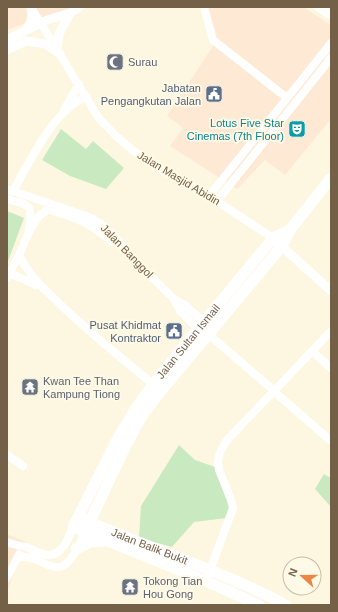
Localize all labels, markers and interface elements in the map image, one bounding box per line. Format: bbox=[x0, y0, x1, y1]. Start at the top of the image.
mosque icon: Surau bbox=[105, 52, 125, 72]
place label: Surau bbox=[128, 56, 157, 68]
place label: Jabatan Pengangkutan Jalan bbox=[101, 82, 201, 107]
public building icon: Jabatan Pengangkutan Jalan bbox=[204, 84, 224, 104]
place label: Lotus Five Star Cinemas (7th Floor) bbox=[187, 117, 284, 142]
theatre icon: Lotus Five Star Cinemas (7th Floor) bbox=[287, 119, 307, 139]
street label: Jalan Masjid Abidin bbox=[136, 149, 222, 207]
street label: Jalan Banggol bbox=[98, 222, 156, 280]
street label: Jalan Sultan Ismail bbox=[154, 302, 222, 381]
place label: Pusat Khidmat Kontraktor bbox=[89, 319, 161, 344]
public building icon: Pusat Khidmat Kontraktor bbox=[164, 321, 184, 341]
place label: Kwan Tee Than Kampung Tiong bbox=[43, 375, 120, 400]
temple icon: Kwan Tee Than Kampung Tiong bbox=[20, 377, 40, 397]
street label: Jalan Balik Bukit bbox=[110, 526, 189, 567]
north arrow bbox=[282, 556, 322, 596]
text: N bbox=[286, 567, 300, 578]
place label: Tokong Tian Hou Gong bbox=[143, 575, 202, 600]
temple icon: Tokong Tian Hou Gong bbox=[120, 577, 140, 597]

